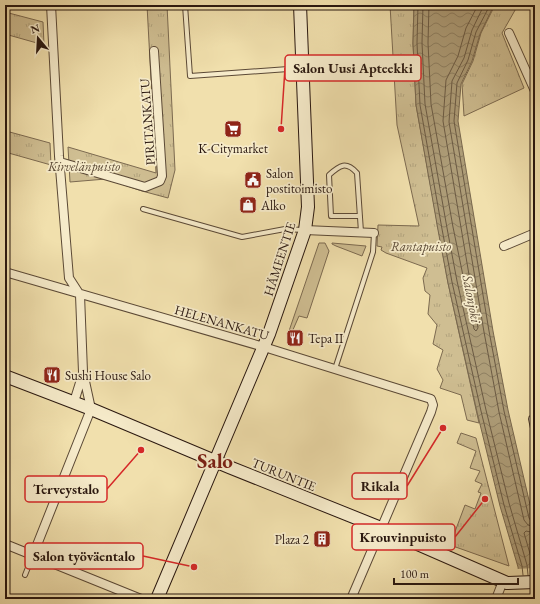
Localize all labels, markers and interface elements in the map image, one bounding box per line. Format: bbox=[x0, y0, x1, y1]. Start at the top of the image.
north arrow bbox=[18, 18, 58, 58]
text: N bbox=[29, 20, 41, 37]
callout: Salon Uusi Apteekki bbox=[285, 55, 421, 81]
text: Salon Uusi Apteekki bbox=[293, 59, 413, 77]
street label: PIRITANKATU bbox=[136, 78, 159, 166]
supermarket icon: K-Citymarket bbox=[223, 119, 243, 139]
place label: K-Citymarket bbox=[198, 140, 268, 157]
park label: Kirvelänpuisto bbox=[47, 158, 120, 175]
place label: Salon postitoimisto bbox=[266, 165, 332, 197]
public building icon: Salon postitoimisto bbox=[243, 170, 263, 190]
shop icon: Alko bbox=[238, 195, 258, 215]
place label: Alko bbox=[260, 197, 286, 214]
street label: HÄMEENTIE bbox=[260, 220, 299, 298]
park label: Rantapuisto bbox=[391, 238, 451, 255]
water label: Salonjoki bbox=[458, 272, 486, 325]
street label: HELENANKATU bbox=[173, 301, 271, 344]
restaurant icon: Tepa II bbox=[285, 328, 305, 348]
place label: Tepa II bbox=[308, 330, 344, 347]
restaurant icon: Sushi House Salo bbox=[42, 365, 62, 385]
place label: Sushi House Salo bbox=[65, 367, 151, 384]
district label: Salo bbox=[197, 447, 233, 474]
street label: TURUNTIE bbox=[249, 454, 318, 495]
callout: Rikala bbox=[352, 473, 407, 499]
callout: Terveystalo bbox=[25, 476, 107, 502]
text: Rikala bbox=[361, 477, 400, 495]
text: Terveystalo bbox=[33, 480, 99, 498]
callout: Krouvinpuisto bbox=[352, 524, 455, 550]
text: Krouvinpuisto bbox=[360, 528, 446, 546]
building icon: Plaza 2 bbox=[312, 529, 332, 549]
place label: Plaza 2 bbox=[275, 531, 310, 548]
callout: Salon työväentalo bbox=[25, 543, 143, 569]
text: Salon työväentalo bbox=[33, 547, 135, 565]
scale bar bbox=[394, 560, 518, 586]
text: 100 m bbox=[400, 566, 430, 582]

